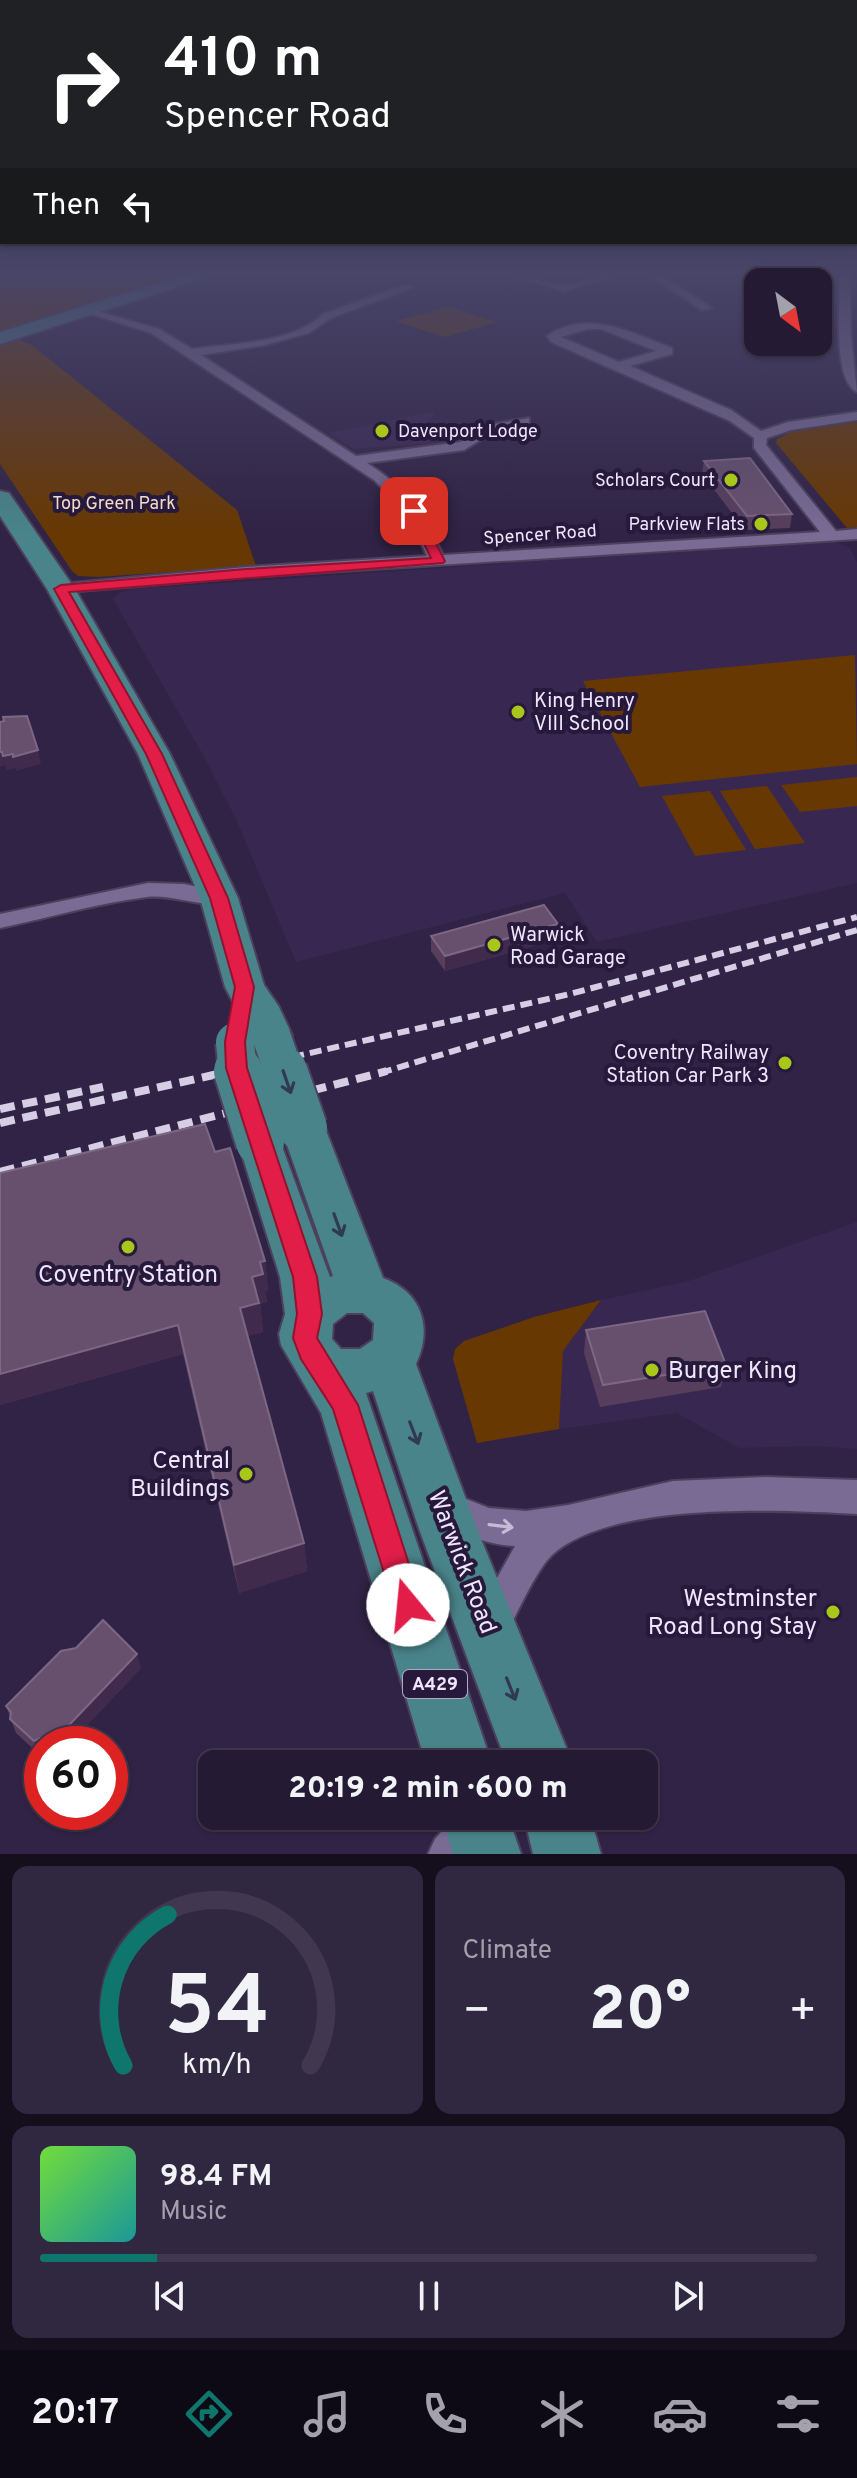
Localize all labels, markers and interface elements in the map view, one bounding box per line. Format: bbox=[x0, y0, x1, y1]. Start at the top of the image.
text: 410 m bbox=[164, 26, 322, 96]
icon: right bbox=[32, 32, 136, 136]
text: Spencer Road bbox=[164, 95, 391, 141]
icon: left bbox=[116, 184, 160, 228]
text: Then bbox=[32, 188, 100, 225]
north arrow bbox=[744, 268, 832, 356]
map controls bbox=[744, 268, 832, 356]
place label: Davenport Lodge bbox=[398, 421, 538, 444]
marker: Davenport Lodge bbox=[373, 422, 391, 440]
place label: Scholars Court bbox=[595, 470, 715, 493]
marker: Scholars Court bbox=[722, 471, 740, 489]
pin bbox=[380, 477, 448, 545]
icon: arrive bbox=[392, 489, 436, 533]
park label: Top Green Park bbox=[52, 493, 176, 516]
place label: Parkview Flats bbox=[629, 514, 745, 537]
marker: Parkview Flats bbox=[752, 515, 770, 533]
street label: Spencer Road bbox=[483, 520, 597, 551]
place label: King Henry VIII School bbox=[534, 689, 635, 738]
marker: King Henry VIII School bbox=[509, 703, 527, 721]
place label: Warwick Road Garage bbox=[510, 923, 626, 972]
marker: Warwick Road Garage bbox=[485, 936, 503, 954]
place label: Coventry Railway Station Car Park 3 bbox=[606, 1041, 769, 1090]
marker: Coventry Railway Station Car Park 3 bbox=[776, 1054, 794, 1072]
one-way arrow bbox=[280, 1069, 295, 1094]
one-way arrow bbox=[332, 1212, 346, 1237]
marker: Coventry Station bbox=[119, 1238, 137, 1256]
place label: Coventry Station bbox=[38, 1261, 218, 1291]
place label: Burger King bbox=[668, 1357, 797, 1387]
marker: Burger King bbox=[643, 1361, 661, 1379]
one-way arrow bbox=[408, 1420, 423, 1445]
place label: Central Buildings bbox=[130, 1447, 230, 1505]
marker: Central Buildings bbox=[237, 1465, 255, 1483]
street label: Warwick Road bbox=[420, 1487, 502, 1639]
one-way arrow bbox=[487, 1519, 514, 1534]
position arrow bbox=[366, 1563, 450, 1647]
place label: Westminster Road Long Stay bbox=[648, 1585, 817, 1643]
marker: Westminster Road Long Stay bbox=[824, 1603, 842, 1621]
road number: A429 bbox=[403, 1670, 467, 1698]
one-way arrow bbox=[505, 1676, 519, 1701]
speed limit sign: 60 bbox=[24, 1726, 128, 1830]
text: 20:19 · 2 min · 600 m bbox=[288, 1771, 568, 1808]
text: Climate bbox=[463, 1935, 552, 1968]
text: 54 bbox=[164, 1959, 270, 2064]
text: 20° bbox=[589, 1975, 691, 2051]
text: − bbox=[463, 1985, 491, 2041]
text: + bbox=[789, 1985, 817, 2041]
text: km/h bbox=[183, 2048, 252, 2084]
text: 98.4 FM bbox=[160, 2159, 272, 2196]
text: Music bbox=[160, 2196, 227, 2229]
icon: previous bbox=[148, 2274, 192, 2318]
icon: pause bbox=[407, 2274, 451, 2318]
icon: next bbox=[666, 2274, 710, 2318]
icon: directions bbox=[181, 2386, 237, 2442]
icon: music bbox=[299, 2386, 355, 2442]
icon: phone bbox=[417, 2386, 473, 2442]
icon: climate bbox=[534, 2386, 590, 2442]
icon: car bbox=[652, 2386, 708, 2442]
icon: filters bbox=[770, 2386, 826, 2442]
text: 20:17 bbox=[31, 2391, 119, 2437]

